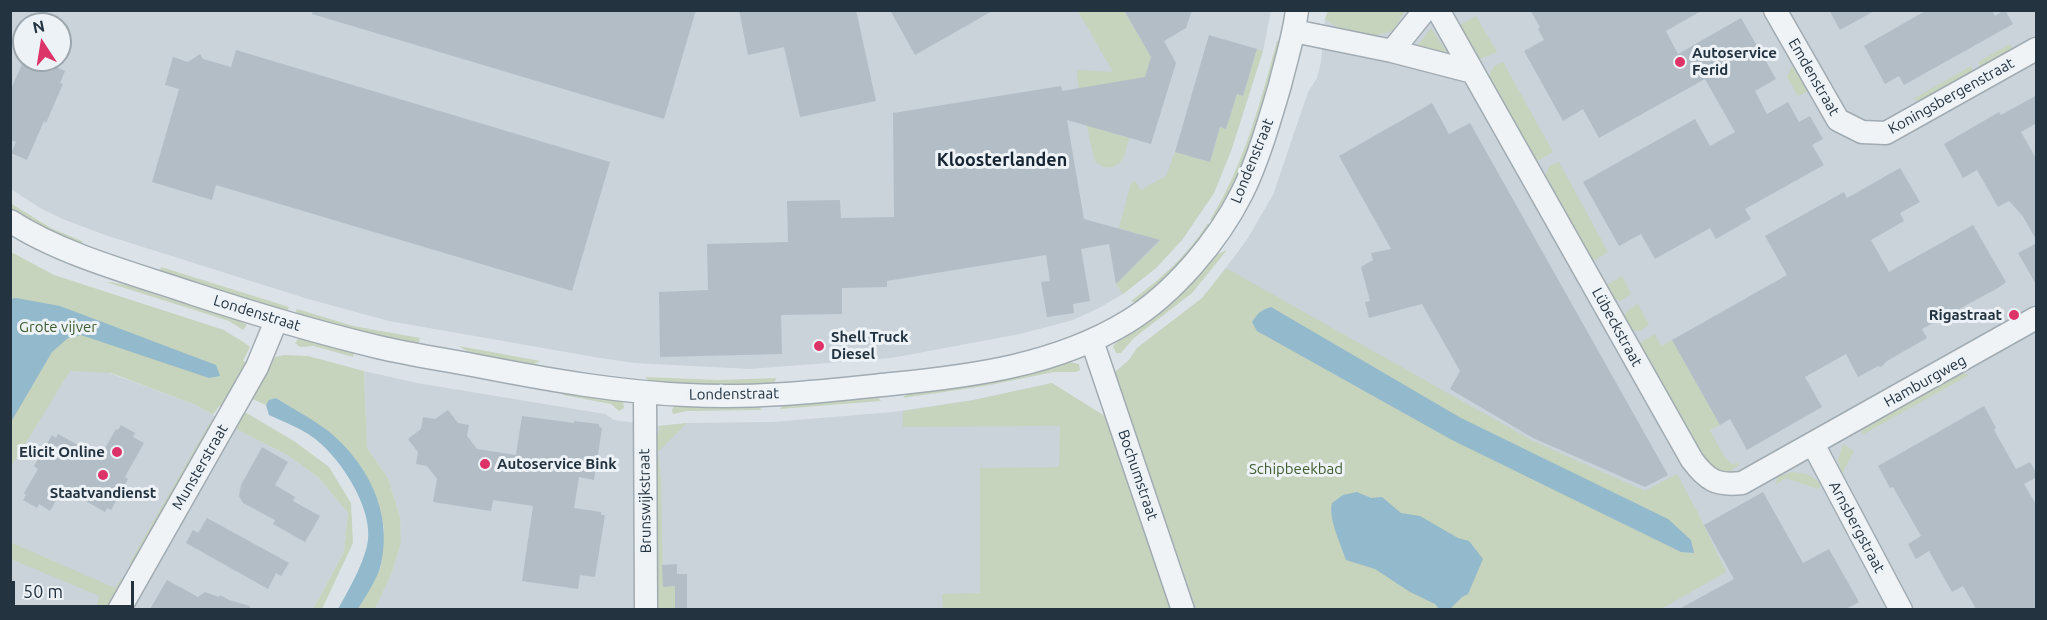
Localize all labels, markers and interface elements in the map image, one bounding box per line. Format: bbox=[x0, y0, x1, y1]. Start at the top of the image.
north arrow bbox=[12, 12, 72, 72]
text: N bbox=[31, 16, 46, 36]
street label: Emdenstraat bbox=[1785, 35, 1843, 119]
place label: Autoservice Ferid bbox=[1692, 44, 1777, 79]
street label: Koningsbergenstraat bbox=[1885, 54, 2017, 138]
marker: Autoservice Ferid bbox=[1673, 55, 1687, 69]
street label: Londenstraat bbox=[1227, 116, 1277, 206]
district label: Kloosterlanden bbox=[937, 149, 1067, 171]
street label: Lübeckstraat bbox=[1588, 285, 1646, 369]
street label: Londenstraat bbox=[211, 291, 303, 335]
place label: Rigastraat bbox=[1929, 306, 2002, 324]
marker: Rigastraat bbox=[2007, 308, 2021, 322]
park label: Grote vijver bbox=[19, 318, 97, 336]
place label: Shell Truck Diesel bbox=[831, 328, 908, 363]
marker: Shell Truck Diesel bbox=[812, 339, 826, 353]
street label: Hamburgweg bbox=[1881, 351, 1969, 411]
street label: Londenstraat bbox=[689, 384, 779, 404]
street label: Munsterstraat bbox=[168, 421, 232, 513]
street label: Bochumstraat bbox=[1114, 427, 1162, 523]
place label: Elicit Online bbox=[19, 443, 105, 461]
marker: Elicit Online bbox=[110, 445, 124, 459]
street label: Brunswijkstraat bbox=[635, 448, 655, 554]
place label: Autoservice Bink bbox=[497, 455, 617, 473]
marker: Autoservice Bink bbox=[478, 457, 492, 471]
park label: Schipbeekbad bbox=[1249, 460, 1343, 478]
marker: Staatvandienst bbox=[96, 468, 110, 482]
street label: Arnsbergstraat bbox=[1825, 478, 1889, 576]
place label: Staatvandienst bbox=[50, 484, 156, 502]
scale bar bbox=[15, 569, 136, 607]
text: 50 m bbox=[23, 581, 63, 601]

